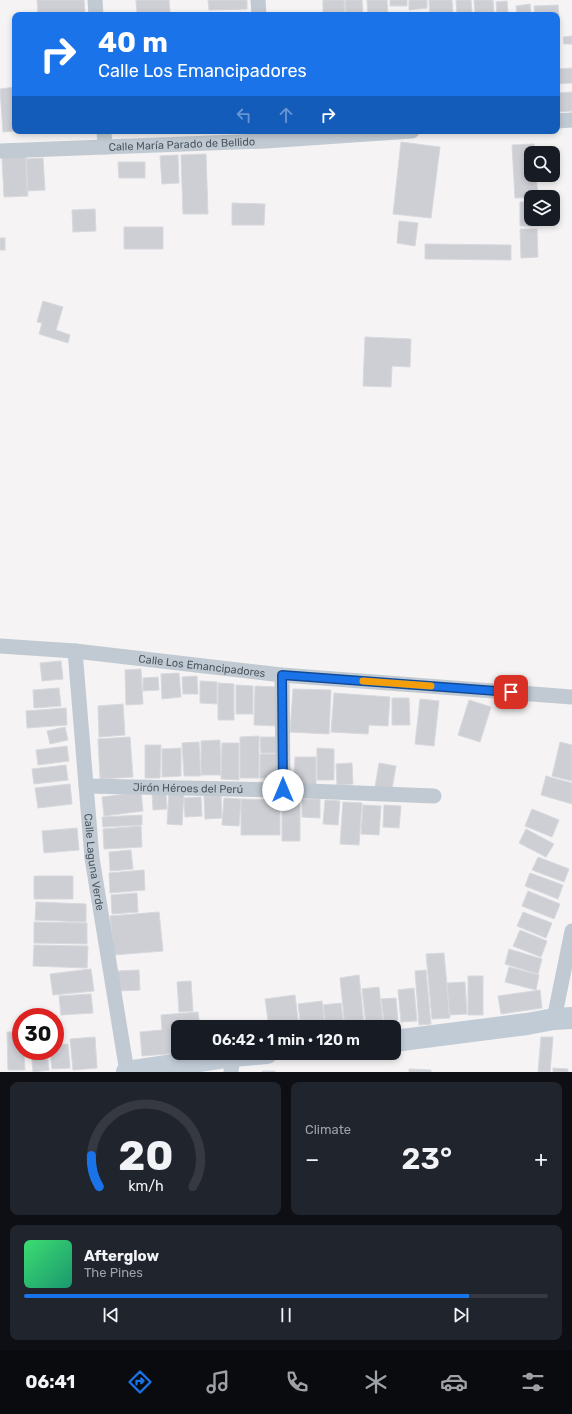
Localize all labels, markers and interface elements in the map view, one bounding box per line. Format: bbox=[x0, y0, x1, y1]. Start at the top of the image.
text: 40 m bbox=[98, 26, 168, 59]
icon: right bbox=[32, 28, 84, 80]
text: Calle Los Emancipadores bbox=[98, 60, 307, 82]
icon: left bbox=[233, 104, 255, 126]
icon: ahead bbox=[275, 104, 297, 126]
icon: right bbox=[317, 104, 339, 126]
street label: Calle María Parado de Bellido bbox=[108, 135, 255, 154]
map controls bbox=[524, 146, 560, 226]
button: search bbox=[524, 146, 560, 182]
button: layers bbox=[524, 190, 560, 226]
street label: Calle Los Emancipadores bbox=[138, 652, 266, 680]
pin bbox=[494, 675, 528, 709]
icon: arrive bbox=[500, 681, 522, 703]
position arrow bbox=[262, 769, 304, 811]
street label: Jirón Héroes del Perú bbox=[133, 781, 243, 796]
street label: Calle Laguna Verde bbox=[81, 813, 107, 912]
speed limit sign: 30 bbox=[12, 1008, 64, 1060]
text: 06:42 · 1 min · 120 m bbox=[212, 1031, 360, 1049]
text: Climate bbox=[305, 1122, 351, 1137]
text: 20 bbox=[118, 1130, 173, 1179]
text: 23° bbox=[402, 1141, 452, 1177]
text: − bbox=[305, 1146, 319, 1173]
text: + bbox=[534, 1146, 548, 1173]
text: km/h bbox=[128, 1177, 163, 1194]
text: Afterglow bbox=[84, 1247, 159, 1265]
text: The Pines bbox=[84, 1265, 143, 1280]
icon: previous bbox=[100, 1304, 122, 1326]
icon: pause bbox=[275, 1304, 297, 1326]
icon: next bbox=[450, 1304, 472, 1326]
icon: directions bbox=[126, 1368, 154, 1396]
icon: music bbox=[204, 1368, 232, 1396]
icon: phone bbox=[283, 1368, 311, 1396]
icon: climate bbox=[362, 1368, 390, 1396]
icon: car bbox=[440, 1368, 468, 1396]
icon: filters bbox=[519, 1368, 547, 1396]
text: 06:41 bbox=[25, 1371, 75, 1393]

